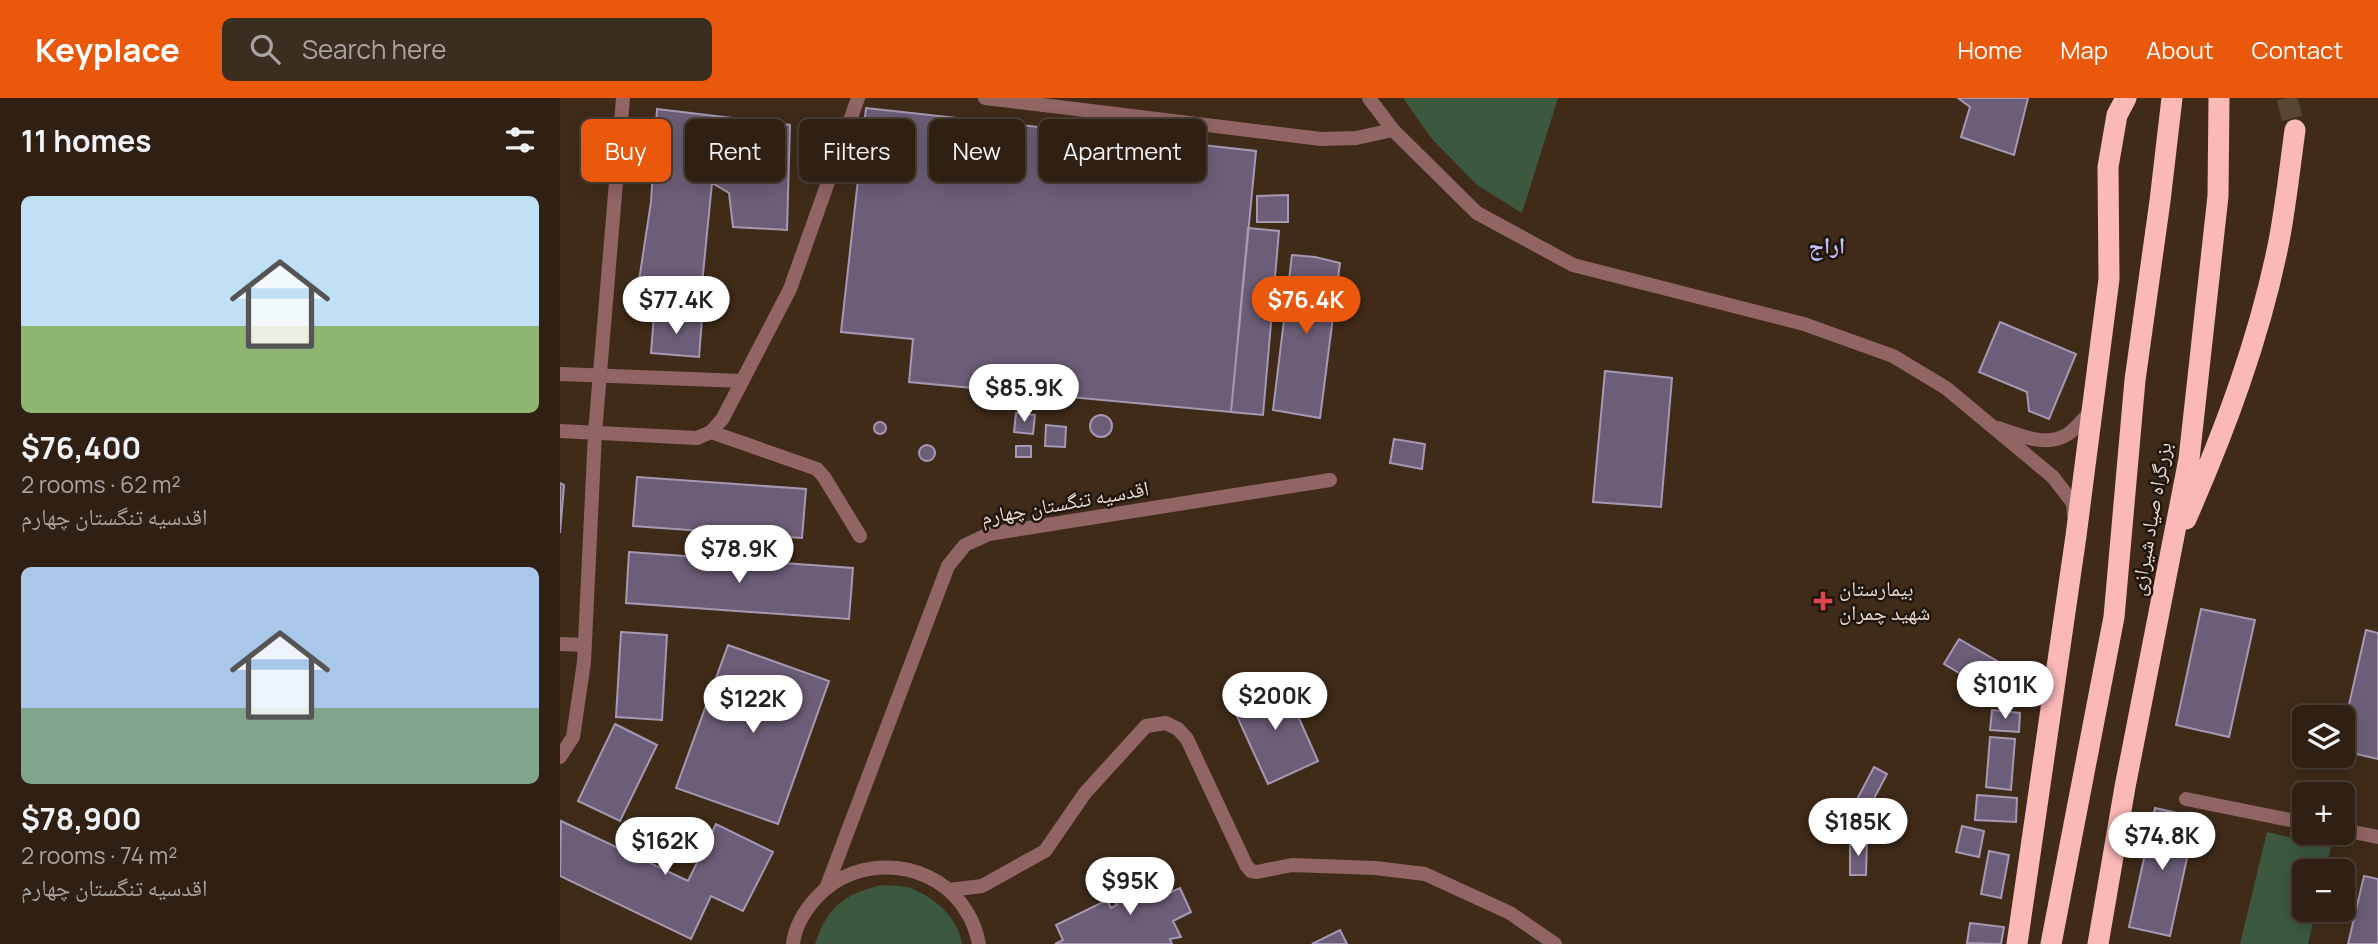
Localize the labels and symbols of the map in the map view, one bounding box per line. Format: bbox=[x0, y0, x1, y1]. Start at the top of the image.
district label: اراج bbox=[1809, 229, 1845, 261]
pin: $77.4K bbox=[619, 276, 733, 336]
pin: $76.4K bbox=[1249, 276, 1363, 336]
pin: $85.9K bbox=[967, 364, 1081, 424]
street label: بزرگراه صیاد شیرازی bbox=[2123, 440, 2177, 598]
street label: اقدسیه تنگستان چهارم bbox=[979, 473, 1151, 532]
pin: $78.9K bbox=[682, 526, 796, 585]
place label: بیمارستان شهید چمران bbox=[1839, 574, 1930, 626]
marker: بیمارستان شهید چمران bbox=[1813, 591, 1833, 611]
pin: $101K bbox=[1956, 662, 2054, 721]
pin: $200K bbox=[1226, 672, 1324, 732]
pin: $122K bbox=[704, 676, 802, 735]
pin: $185K bbox=[1809, 798, 1907, 858]
pin: $74.8K bbox=[2105, 812, 2219, 872]
pin: $162K bbox=[616, 818, 714, 877]
pin: $95K bbox=[1089, 858, 1171, 917]

